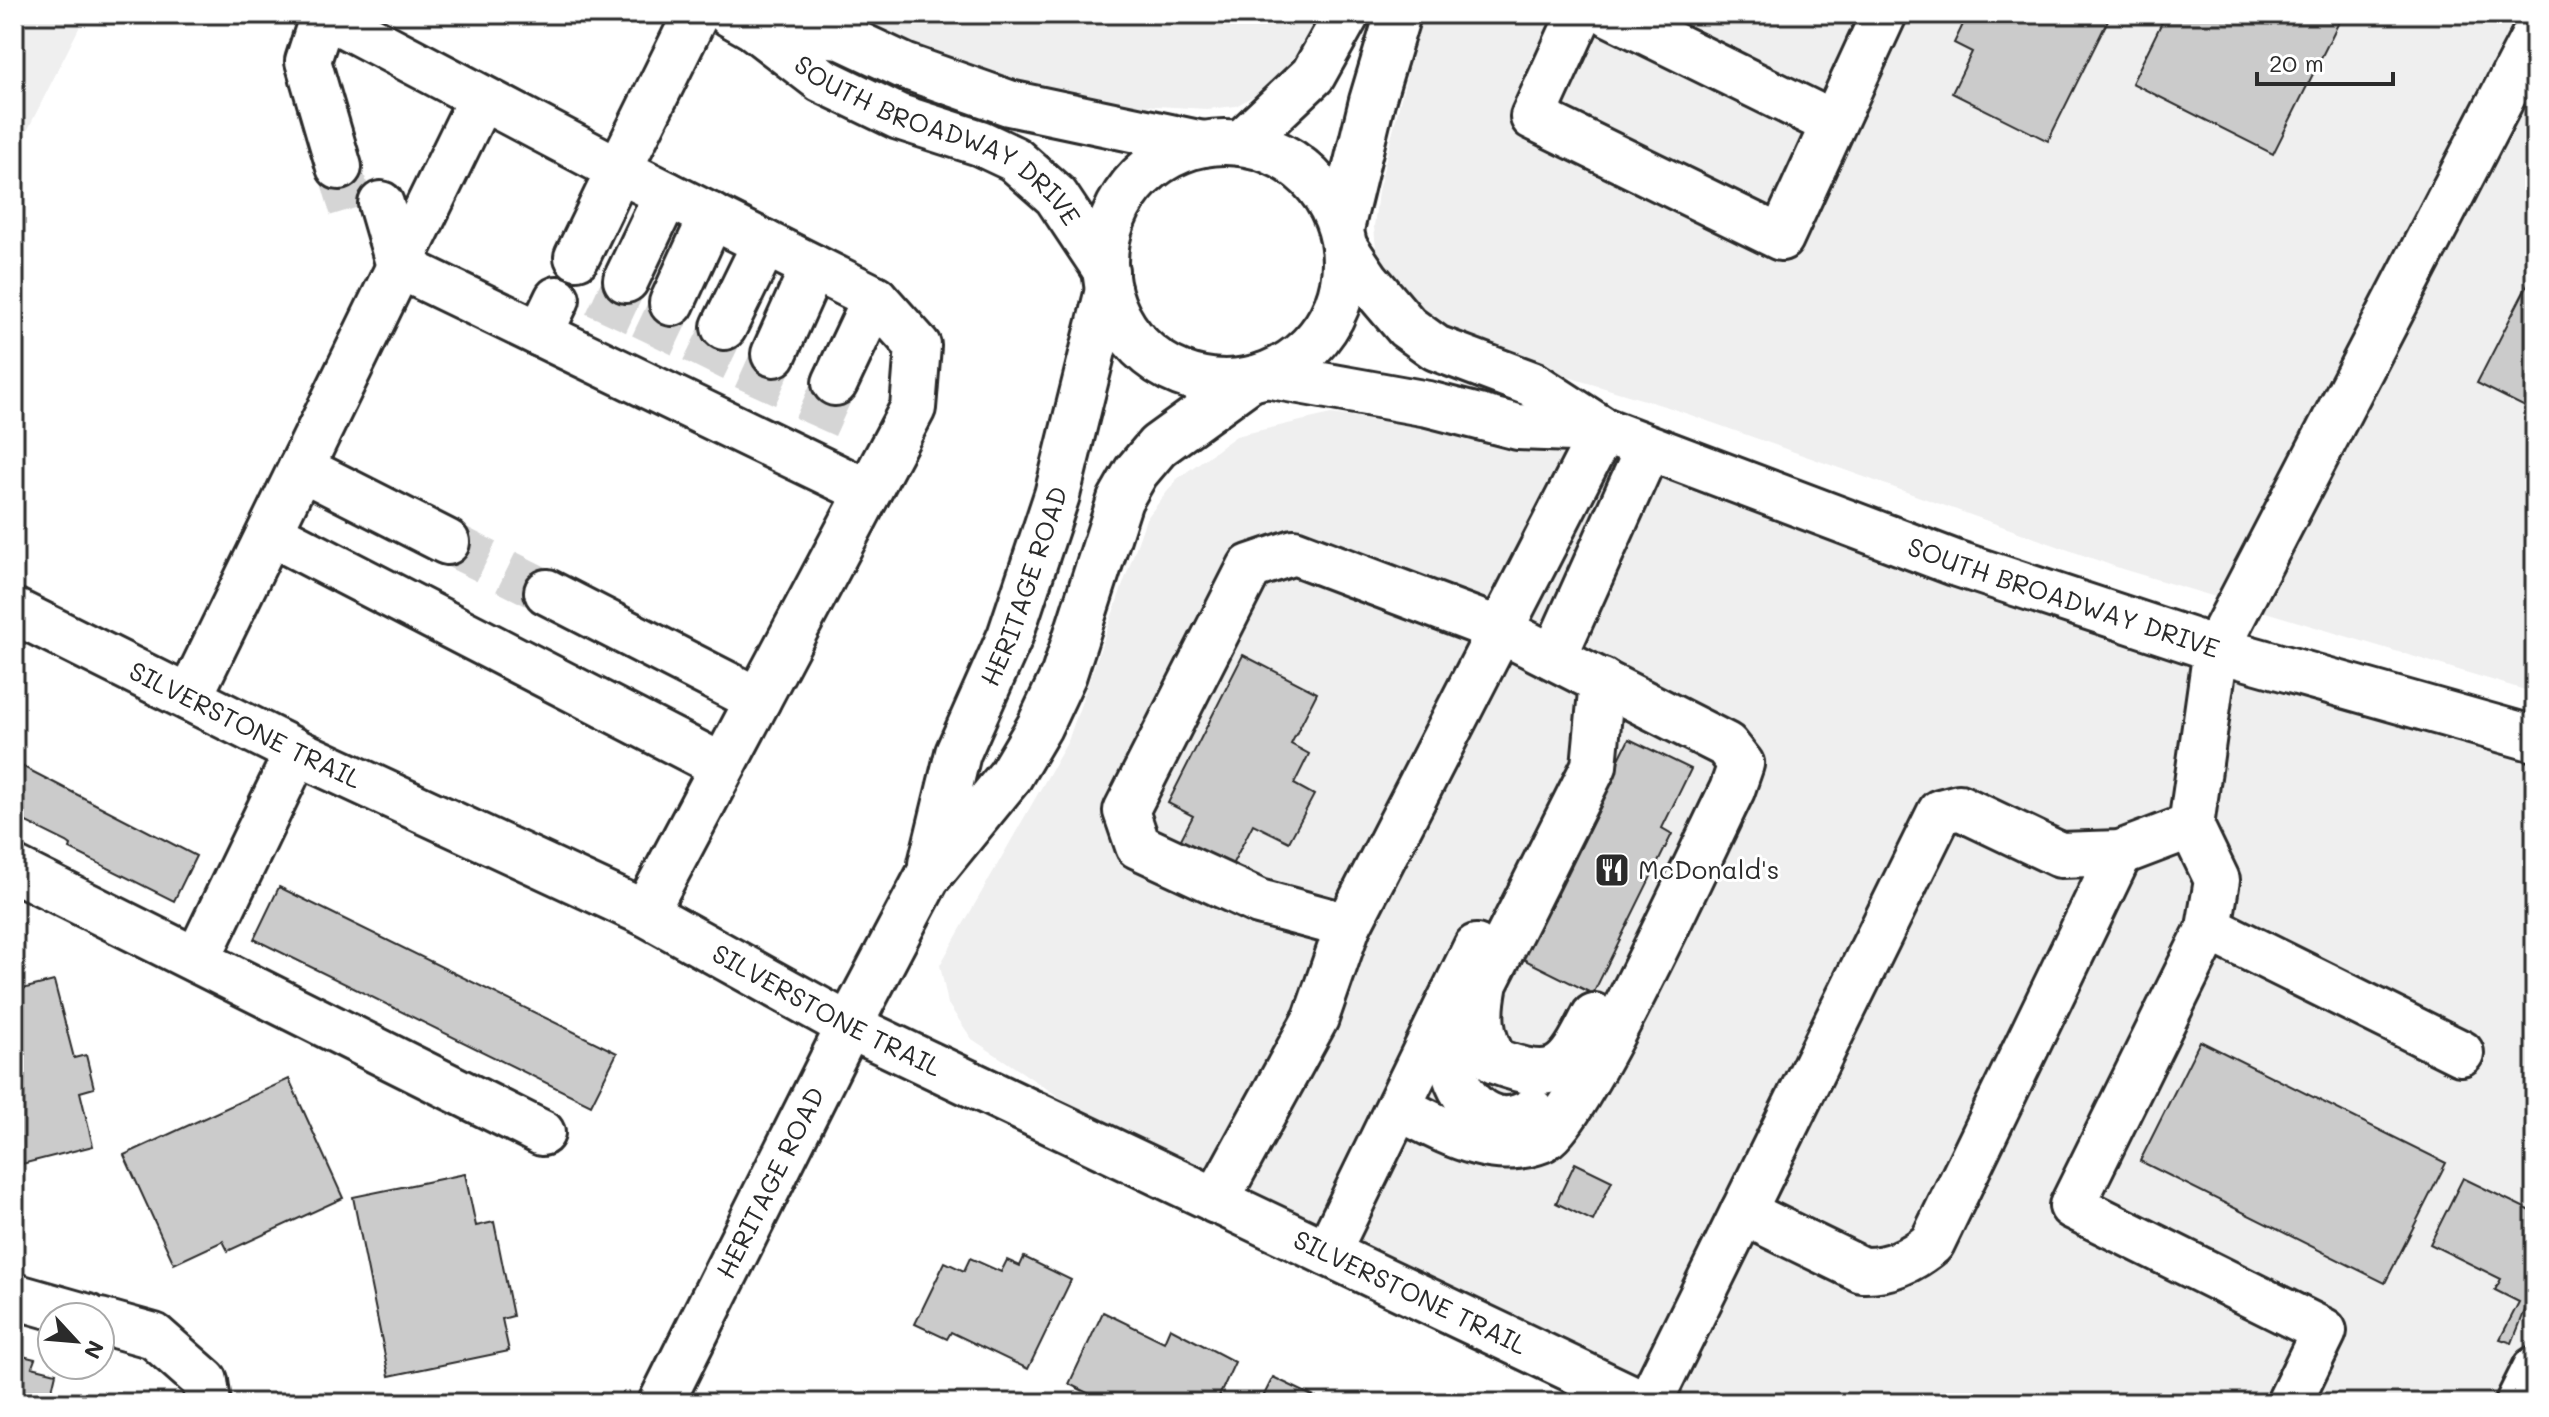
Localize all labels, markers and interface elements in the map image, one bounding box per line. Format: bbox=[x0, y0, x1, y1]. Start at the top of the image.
scale bar bbox=[2257, 36, 2393, 86]
street label: SOUTH BROADWAY DRIVE bbox=[788, 47, 1089, 232]
text: 20 m bbox=[2269, 47, 2324, 78]
street label: HERITAGE ROAD bbox=[972, 482, 1075, 691]
street label: SOUTH BROADWAY DRIVE bbox=[1903, 529, 2224, 665]
street label: SILVERSTONE TRAIL bbox=[124, 653, 367, 796]
restaurant icon: McDonald's bbox=[1593, 851, 1631, 889]
place label: McDonald's bbox=[1638, 852, 1779, 886]
street label: SILVERSTONE TRAIL bbox=[707, 936, 948, 1084]
street label: HERITAGE ROAD bbox=[708, 1081, 832, 1284]
street label: SILVERSTONE TRAIL bbox=[1288, 1222, 1533, 1362]
north arrow bbox=[36, 1301, 116, 1381]
text: N bbox=[78, 1336, 111, 1364]

